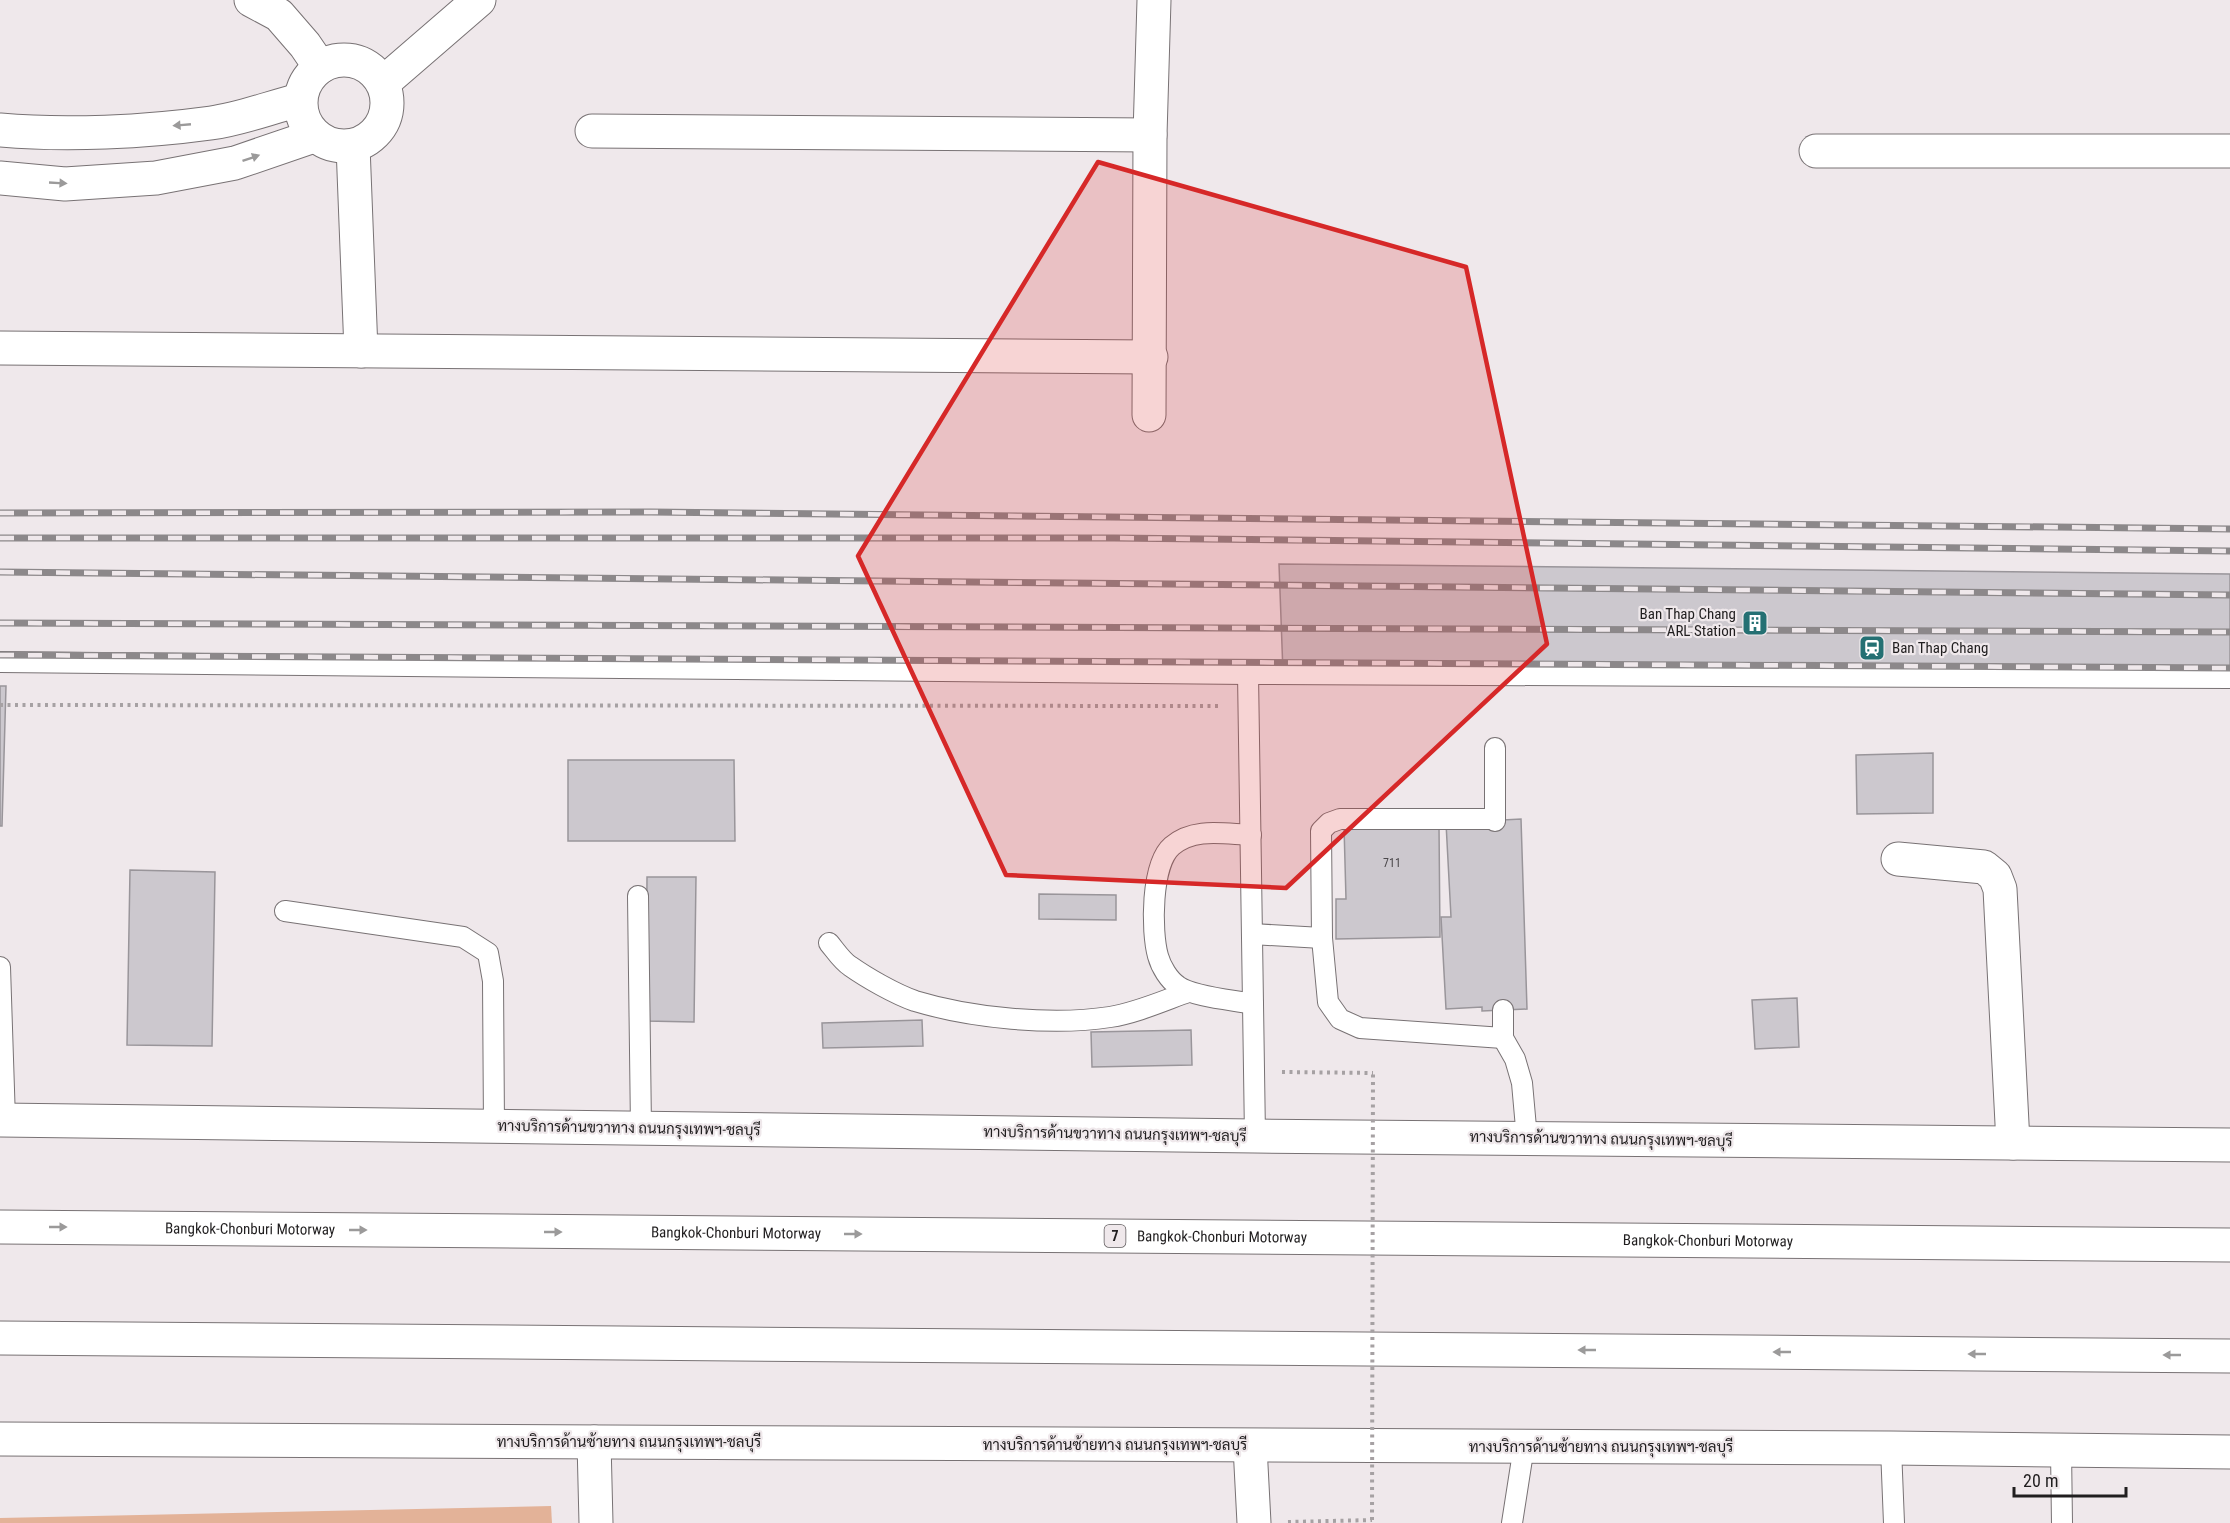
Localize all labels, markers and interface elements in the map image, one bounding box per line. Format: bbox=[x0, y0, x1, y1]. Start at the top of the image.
one-way arrow bbox=[172, 120, 191, 130]
one-way arrow bbox=[242, 152, 260, 162]
one-way arrow bbox=[49, 178, 68, 187]
place label: Ban Thap Chang ARL Station bbox=[1640, 605, 1736, 640]
building icon: Ban Thap Chang ARL Station bbox=[1740, 608, 1770, 638]
station icon: Ban Thap Chang bbox=[1857, 633, 1887, 663]
place label: Ban Thap Chang bbox=[1892, 639, 1988, 657]
house number: 711 bbox=[1383, 856, 1401, 870]
street label: ทางบริการด้านขวาทาง ถนนกรุงเทพฯ-ชลบุรี bbox=[497, 1116, 761, 1141]
street label: ทางบริการด้านขวาทาง ถนนกรุงเทพฯ-ชลบุรี bbox=[983, 1122, 1247, 1147]
street label: ทางบริการด้านขวาทาง ถนนกรุงเทพฯ-ชลบุรี bbox=[1469, 1127, 1733, 1152]
street label: Bangkok-Chonburi Motorway bbox=[165, 1219, 335, 1239]
one-way arrow bbox=[49, 1223, 68, 1232]
street label: Bangkok-Chonburi Motorway bbox=[651, 1223, 821, 1243]
one-way arrow bbox=[349, 1225, 368, 1235]
road number: 7 bbox=[1104, 1225, 1126, 1247]
one-way arrow bbox=[544, 1227, 563, 1236]
street label: Bangkok-Chonburi Motorway bbox=[1137, 1227, 1307, 1247]
one-way arrow bbox=[844, 1229, 863, 1239]
street label: Bangkok-Chonburi Motorway bbox=[1623, 1231, 1793, 1250]
one-way arrow bbox=[1577, 1345, 1596, 1355]
one-way arrow bbox=[1772, 1347, 1791, 1357]
one-way arrow bbox=[1967, 1349, 1986, 1358]
one-way arrow bbox=[2162, 1350, 2181, 1360]
street label: ทางบริการด้านซ้ายทาง ถนนกรุงเทพฯ-ชลบุรี bbox=[497, 1432, 761, 1453]
street label: ทางบริการด้านซ้ายทาง ถนนกรุงเทพฯ-ชลบุรี bbox=[983, 1435, 1247, 1456]
street label: ทางบริการด้านซ้ายทาง ถนนกรุงเทพฯ-ชลบุรี bbox=[1469, 1437, 1733, 1458]
scale bar bbox=[2014, 1460, 2126, 1498]
text: 20 m bbox=[2023, 1470, 2058, 1491]

